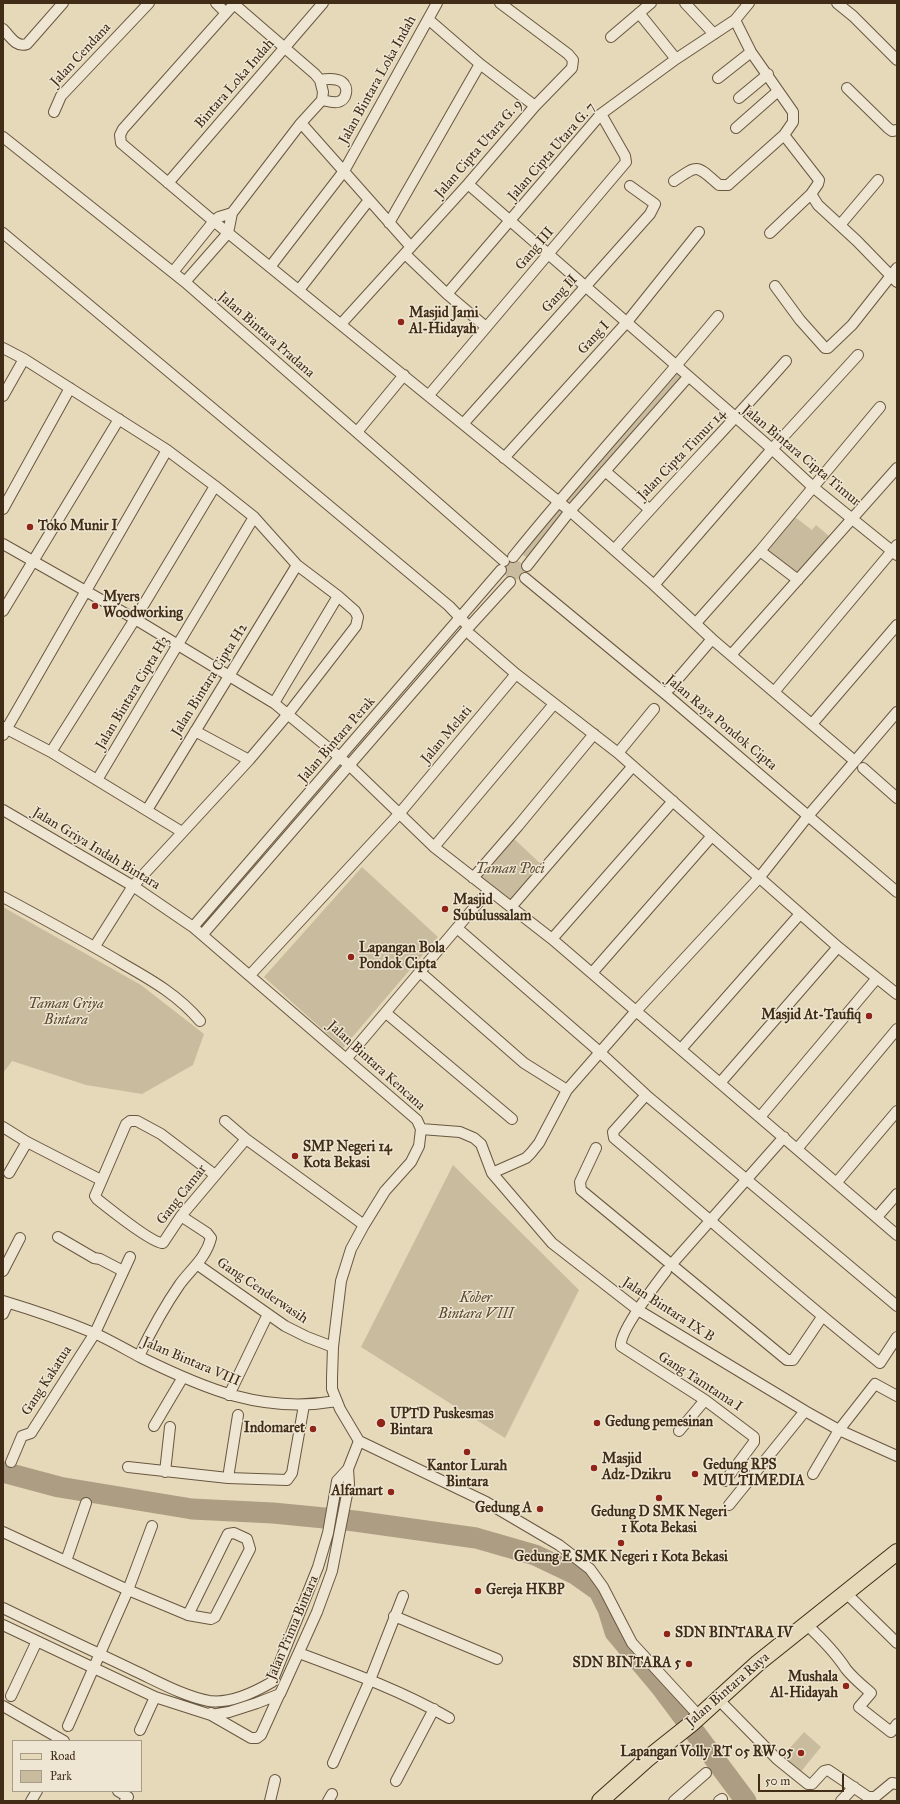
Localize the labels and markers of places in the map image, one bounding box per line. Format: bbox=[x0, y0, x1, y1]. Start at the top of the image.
place label: Masjid Jami Al-Hidayah bbox=[409, 306, 479, 338]
marker: Masjid Jami Al-Hidayah bbox=[396, 317, 406, 327]
place label: Toko Munir I bbox=[38, 519, 117, 535]
marker: Toko Munir I bbox=[25, 522, 35, 532]
place label: Myers Woodworking bbox=[103, 590, 183, 622]
marker: Myers Woodworking bbox=[90, 601, 100, 611]
place label: Masjid Subulussalam bbox=[453, 893, 531, 926]
marker: Masjid Subulussalam bbox=[440, 904, 450, 914]
place label: Lapangan Bola Pondok Cipta bbox=[359, 941, 445, 974]
marker: Lapangan Bola Pondok Cipta bbox=[346, 952, 356, 962]
place label: Masjid At-Taufiq bbox=[761, 1008, 861, 1024]
marker: Masjid At-Taufiq bbox=[864, 1011, 874, 1021]
place label: SMP Negeri 14 Kota Bekasi bbox=[303, 1140, 392, 1172]
marker: SMP Negeri 14 Kota Bekasi bbox=[290, 1151, 300, 1161]
place label: UPTD Puskesmas Bintara bbox=[390, 1407, 494, 1440]
place label: Gedung pemesinan bbox=[605, 1415, 713, 1431]
marker: UPTD Puskesmas Bintara bbox=[375, 1417, 387, 1429]
marker: Gedung pemesinan bbox=[592, 1418, 602, 1428]
place label: Indomaret bbox=[244, 1421, 305, 1437]
marker: Indomaret bbox=[308, 1424, 318, 1434]
marker: Kantor Lurah Bintara bbox=[462, 1447, 472, 1457]
place label: Masjid Adz-Dzikru bbox=[602, 1452, 671, 1484]
place label: Gedung RPS MULTIMEDIA bbox=[703, 1458, 805, 1490]
place label: Kantor Lurah Bintara bbox=[427, 1459, 507, 1492]
marker: Masjid Adz-Dzikru bbox=[589, 1463, 599, 1473]
marker: Gedung RPS MULTIMEDIA bbox=[690, 1469, 700, 1479]
place label: Alfamart bbox=[331, 1484, 383, 1500]
marker: Alfamart bbox=[386, 1487, 396, 1497]
marker: Gedung D SMK Negeri 1 Kota Bekasi bbox=[654, 1493, 664, 1503]
place label: Gedung A bbox=[475, 1501, 532, 1517]
marker: Gedung A bbox=[535, 1504, 545, 1514]
place label: Gedung D SMK Negeri 1 Kota Bekasi bbox=[591, 1505, 727, 1538]
marker: Gedung E SMK Negeri 1 Kota Bekasi bbox=[616, 1538, 626, 1548]
place label: Gedung E SMK Negeri 1 Kota Bekasi bbox=[514, 1550, 728, 1566]
place label: Gereja HKBP bbox=[486, 1583, 565, 1599]
marker: Gereja HKBP bbox=[473, 1586, 483, 1596]
place label: SDN BINTARA IV bbox=[675, 1626, 793, 1642]
marker: SDN BINTARA IV bbox=[662, 1629, 672, 1639]
place label: SDN BINTARA 5 bbox=[573, 1656, 681, 1672]
marker: SDN BINTARA 5 bbox=[684, 1659, 694, 1669]
place label: Mushala Al-Hidayah bbox=[770, 1670, 838, 1702]
marker: Mushala Al-Hidayah bbox=[841, 1681, 851, 1691]
place label: Lapangan Volly RT 05 RW 05 bbox=[620, 1745, 793, 1761]
marker: Lapangan Volly RT 05 RW 05 bbox=[796, 1748, 806, 1758]

